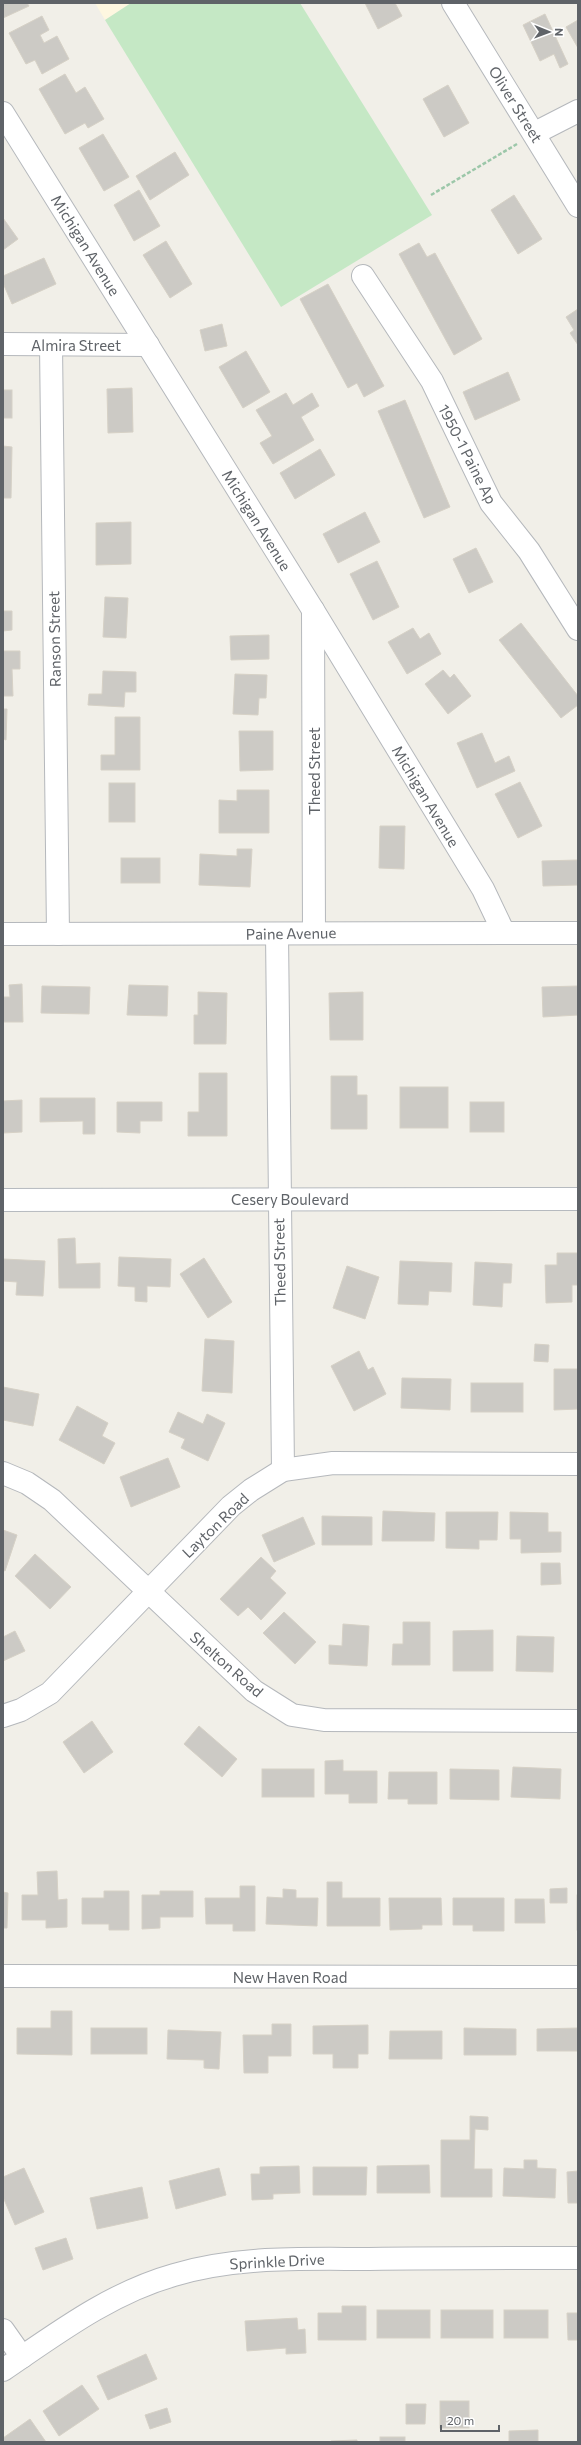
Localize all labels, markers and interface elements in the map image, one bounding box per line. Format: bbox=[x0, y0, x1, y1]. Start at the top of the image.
north arrow bbox=[529, 12, 569, 52]
text: N bbox=[553, 28, 566, 36]
street label: Oliver Street bbox=[485, 63, 547, 145]
street label: Michigan Avenue bbox=[48, 191, 124, 299]
street label: Almira Street bbox=[31, 336, 121, 354]
street label: 1950-1 Paine Ap bbox=[435, 401, 501, 507]
street label: Michigan Avenue bbox=[219, 466, 295, 574]
street label: Ranson Street bbox=[44, 591, 64, 687]
street label: Theed Street bbox=[305, 727, 323, 815]
street label: Michigan Avenue bbox=[389, 742, 463, 850]
street label: Paine Avenue bbox=[246, 923, 336, 943]
street label: Cesery Boulevard bbox=[231, 1190, 349, 1208]
street label: Theed Street bbox=[269, 1218, 289, 1306]
street label: Layton Road bbox=[178, 1489, 252, 1561]
street label: Shelton Road bbox=[187, 1627, 267, 1701]
street label: New Haven Road bbox=[233, 1968, 347, 1986]
street label: Sprinkle Drive bbox=[229, 2250, 325, 2272]
scale bar bbox=[441, 2407, 499, 2433]
text: 20 m bbox=[447, 2413, 474, 2427]

